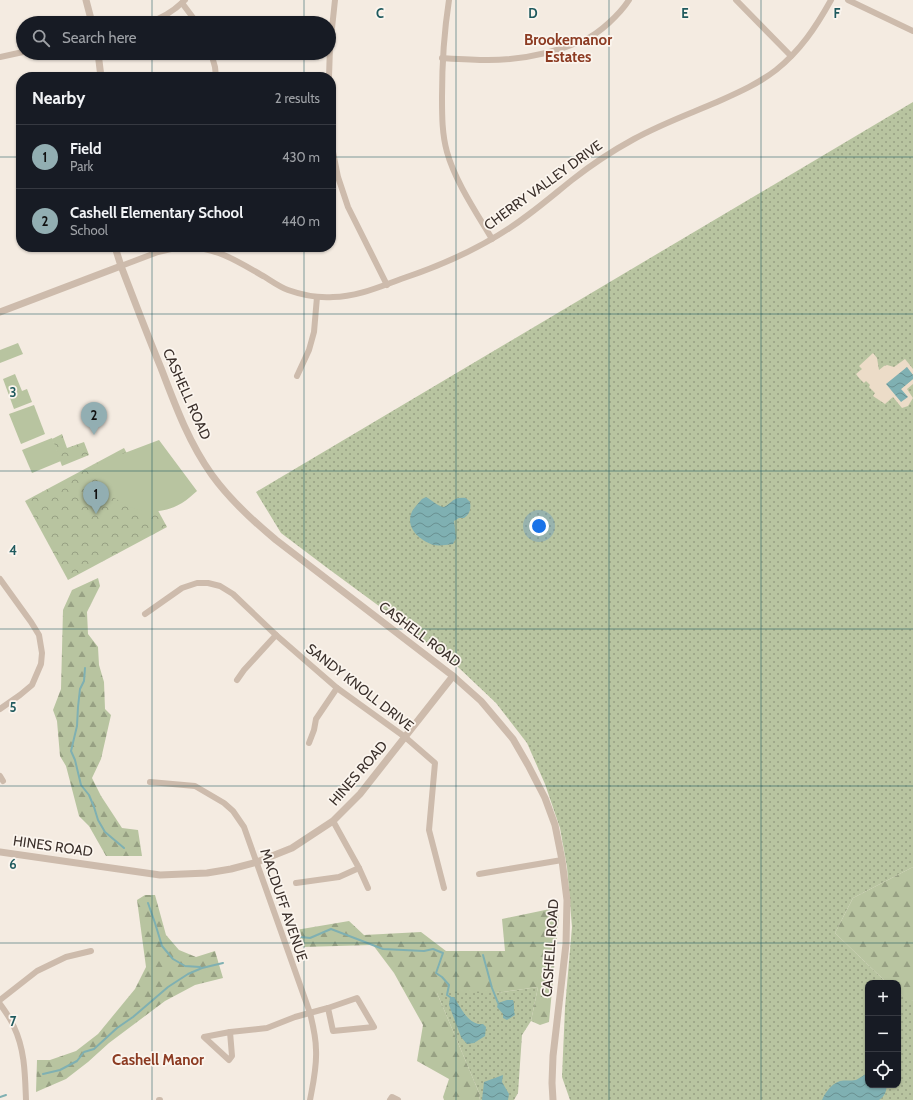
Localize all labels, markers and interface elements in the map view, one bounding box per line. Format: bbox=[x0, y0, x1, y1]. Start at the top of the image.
text: C bbox=[376, 5, 384, 21]
text: D bbox=[528, 5, 538, 21]
text: E bbox=[681, 5, 689, 21]
text: F bbox=[834, 5, 841, 21]
search box bbox=[16, 16, 336, 60]
icon: search bbox=[30, 27, 52, 49]
text: Search here bbox=[62, 29, 137, 47]
district label: Brookemanor Estates bbox=[524, 31, 612, 66]
text: Nearby bbox=[32, 88, 85, 108]
text: 2 results bbox=[275, 90, 320, 106]
street label: CHERRY VALLEY DRIVE bbox=[480, 136, 606, 234]
text: Field bbox=[70, 140, 102, 158]
text: 1 bbox=[43, 149, 47, 165]
text: 430 m bbox=[282, 149, 320, 165]
text: Park bbox=[70, 158, 93, 174]
text: Cashell Elementary School bbox=[70, 204, 243, 222]
text: 2 bbox=[42, 213, 48, 229]
text: 440 m bbox=[282, 213, 320, 229]
text: School bbox=[70, 222, 108, 238]
street label: CASHELL ROAD bbox=[159, 346, 215, 442]
text: 3 bbox=[9, 384, 17, 400]
pin: 2 bbox=[81, 402, 107, 435]
pin: 1 bbox=[83, 481, 109, 514]
your location bbox=[529, 516, 549, 536]
text: 4 bbox=[9, 542, 17, 558]
street label: CASHELL ROAD bbox=[375, 597, 465, 671]
street label: SANDY KNOLL DRIVE bbox=[303, 639, 418, 735]
text: 5 bbox=[10, 699, 17, 715]
street label: HINES ROAD bbox=[325, 737, 391, 809]
street label: HINES ROAD bbox=[12, 832, 94, 860]
street label: MACDUFF AVENUE bbox=[256, 846, 312, 964]
text: 6 bbox=[9, 856, 17, 872]
street label: CASHELL ROAD bbox=[538, 898, 562, 998]
map controls bbox=[865, 980, 901, 1088]
button: + bbox=[865, 980, 901, 1016]
text: 7 bbox=[10, 1013, 17, 1029]
button: − bbox=[865, 1016, 901, 1052]
district label: Cashell Manor bbox=[112, 1051, 204, 1069]
button: locate bbox=[865, 1052, 901, 1088]

